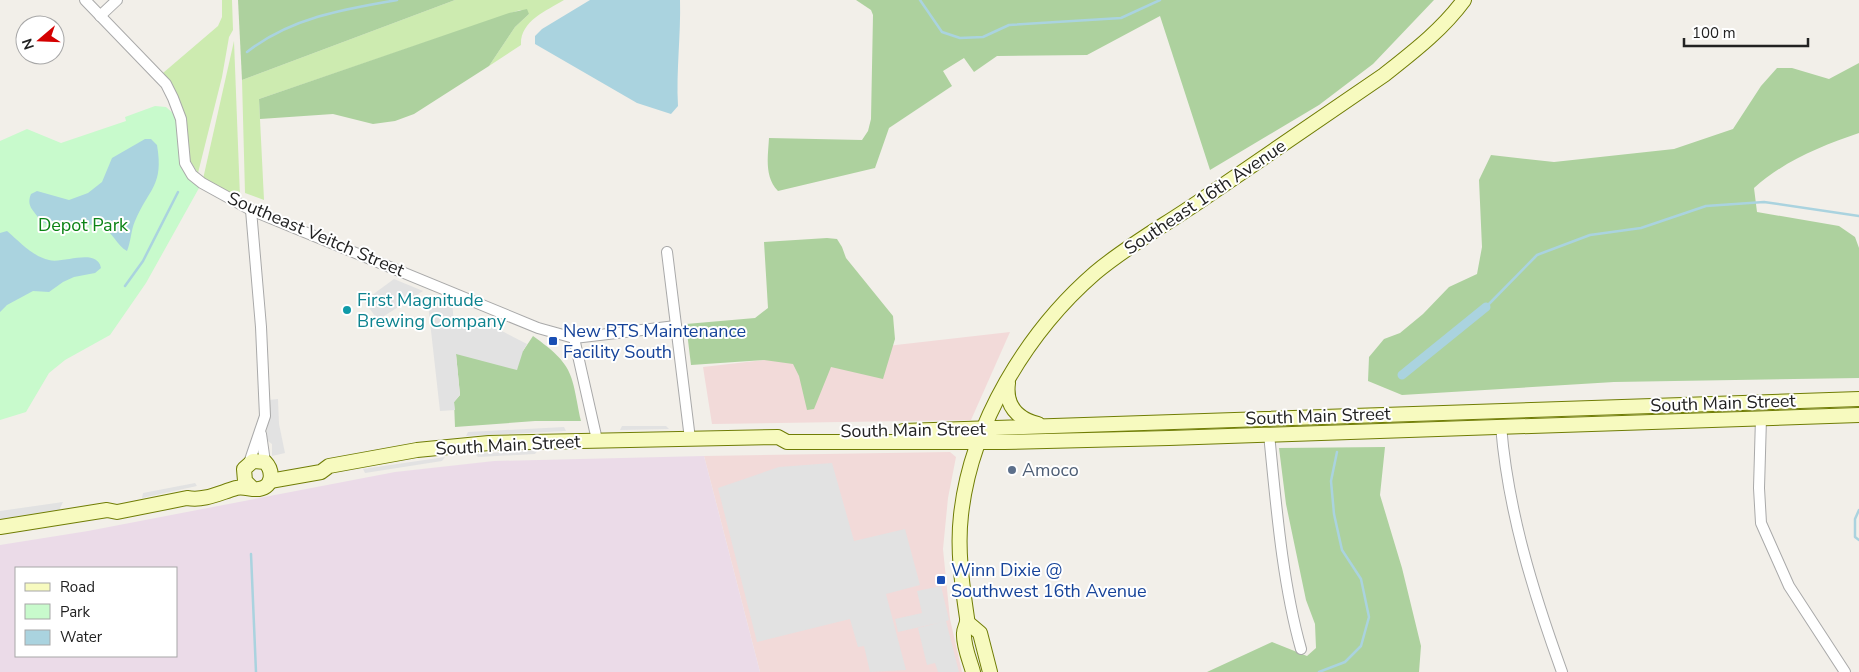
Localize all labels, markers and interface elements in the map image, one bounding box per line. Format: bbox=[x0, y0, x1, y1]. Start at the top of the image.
north arrow bbox=[15, 15, 65, 65]
scale bar bbox=[1684, 15, 1808, 47]
text: 100 m bbox=[1692, 23, 1736, 43]
text: N bbox=[17, 36, 39, 52]
street label: Southeast 16th Avenue bbox=[1119, 134, 1291, 260]
street label: Southeast Veitch Street bbox=[224, 186, 409, 282]
park label: Depot Park bbox=[38, 213, 129, 237]
place label: First Magnitude Brewing Company bbox=[357, 288, 507, 333]
marker: First Magnitude Brewing Company bbox=[341, 304, 353, 316]
place label: New RTS Maintenance Facility South bbox=[563, 319, 746, 364]
marker: New RTS Maintenance Facility South bbox=[547, 335, 559, 347]
street label: South Main Street bbox=[1650, 388, 1797, 418]
street label: South Main Street bbox=[1245, 401, 1392, 431]
street label: South Main Street bbox=[840, 417, 987, 443]
street label: South Main Street bbox=[435, 429, 582, 461]
place label: Amoco bbox=[1022, 458, 1079, 482]
marker: Amoco bbox=[1006, 464, 1018, 476]
place label: Winn Dixie @ Southwest 16th Avenue bbox=[951, 558, 1147, 603]
legend bbox=[15, 567, 178, 657]
marker: Winn Dixie @ Southwest 16th Avenue bbox=[935, 574, 947, 586]
text: Road bbox=[60, 577, 95, 597]
text: Park bbox=[60, 602, 90, 622]
text: Water bbox=[60, 627, 103, 647]

